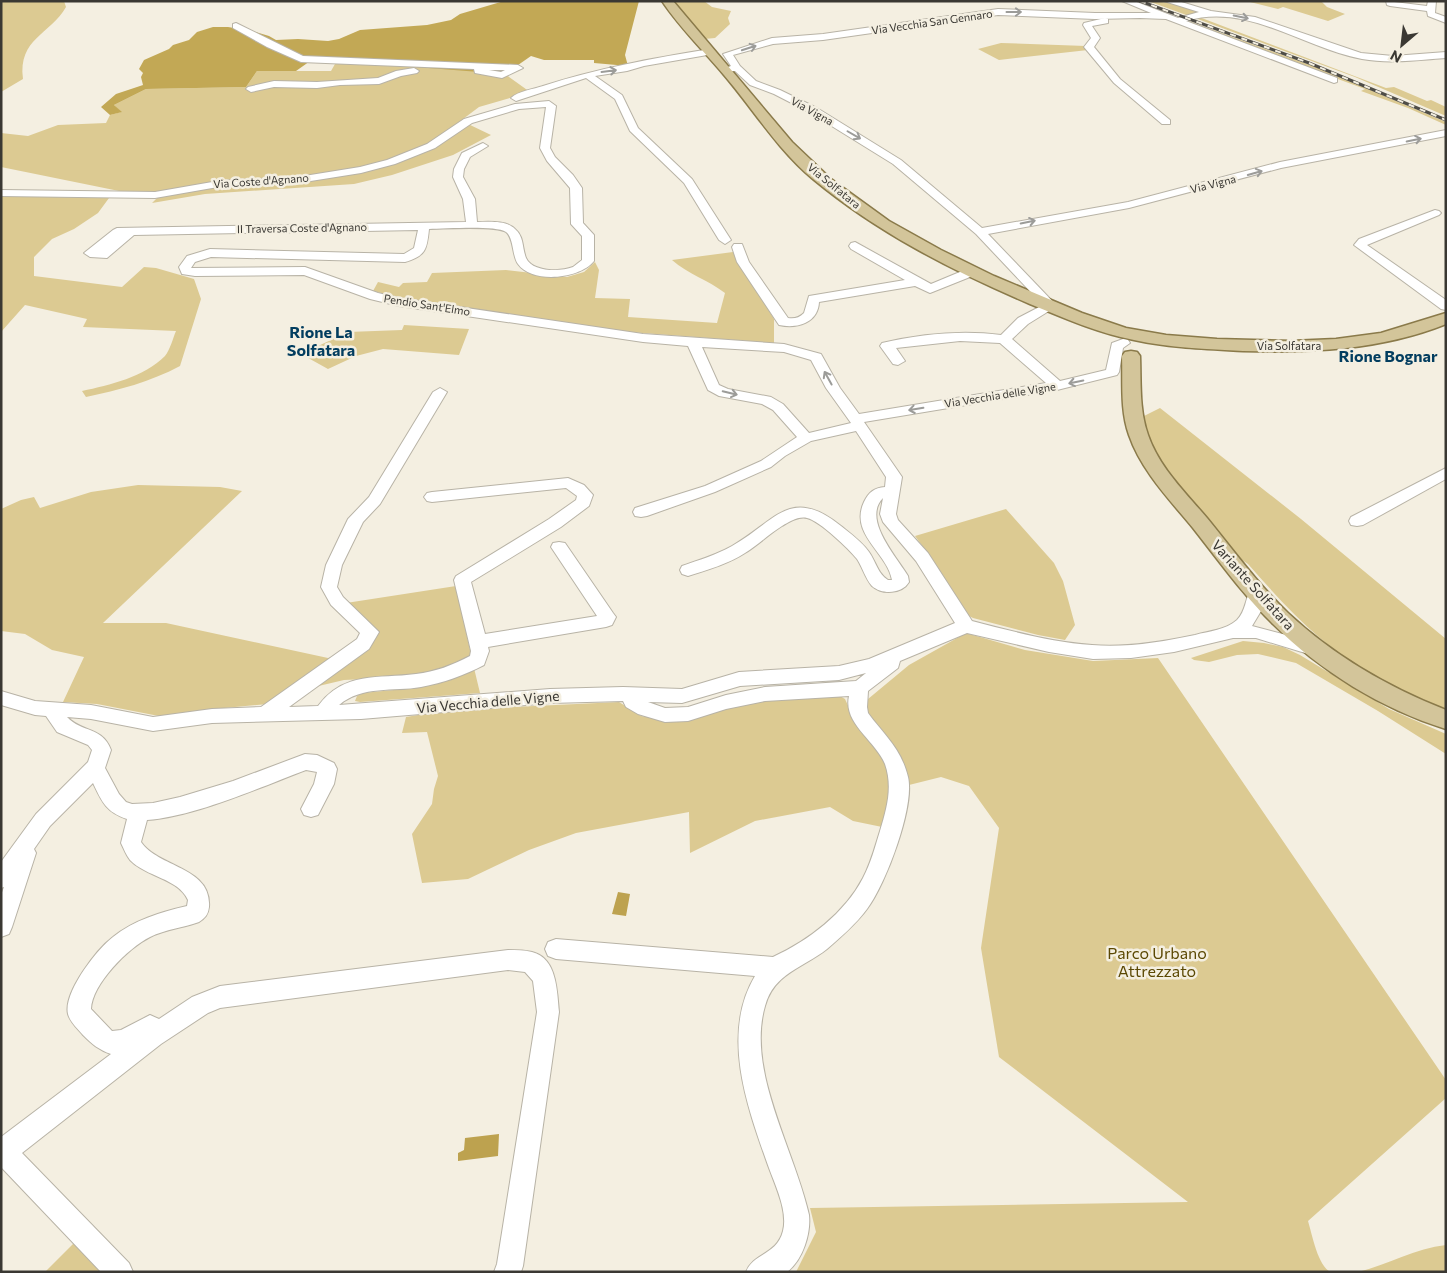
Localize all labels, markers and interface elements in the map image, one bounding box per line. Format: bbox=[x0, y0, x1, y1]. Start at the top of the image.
street label: Via Vecchia San Gennaro bbox=[870, 6, 994, 36]
one-way arrow bbox=[1005, 7, 1021, 17]
one-way arrow bbox=[1233, 13, 1249, 23]
north arrow bbox=[1377, 20, 1427, 70]
one-way arrow bbox=[741, 42, 757, 52]
text: N bbox=[1387, 47, 1404, 67]
one-way arrow bbox=[601, 66, 617, 76]
street label: Via Vigna bbox=[789, 94, 836, 128]
one-way arrow bbox=[847, 131, 861, 141]
one-way arrow bbox=[1405, 135, 1421, 144]
street label: Via Solfatara bbox=[805, 160, 863, 211]
one-way arrow bbox=[1246, 167, 1262, 177]
street label: Via Coste d'Agnano bbox=[213, 171, 310, 190]
street label: Via Vigna bbox=[1189, 172, 1237, 195]
one-way arrow bbox=[1019, 217, 1035, 227]
street label: II Traversa Coste d'Agnano bbox=[237, 220, 368, 235]
street label: Pendio Sant'Elmo bbox=[383, 291, 472, 318]
district label: Rione La Solfatara bbox=[287, 322, 355, 359]
street label: Via Solfatara bbox=[1257, 339, 1321, 352]
district label: Rione Bognar bbox=[1338, 346, 1438, 365]
one-way arrow bbox=[822, 372, 832, 386]
one-way arrow bbox=[1069, 378, 1085, 387]
street label: Via Vecchia delle Vigne bbox=[943, 379, 1057, 410]
one-way arrow bbox=[721, 389, 737, 398]
one-way arrow bbox=[908, 404, 924, 414]
street label: Variante Solfatara bbox=[1209, 536, 1298, 633]
street label: Via Vecchia delle Vigne bbox=[416, 687, 560, 716]
park label: Parco Urbano Attrezzato bbox=[1107, 943, 1207, 980]

